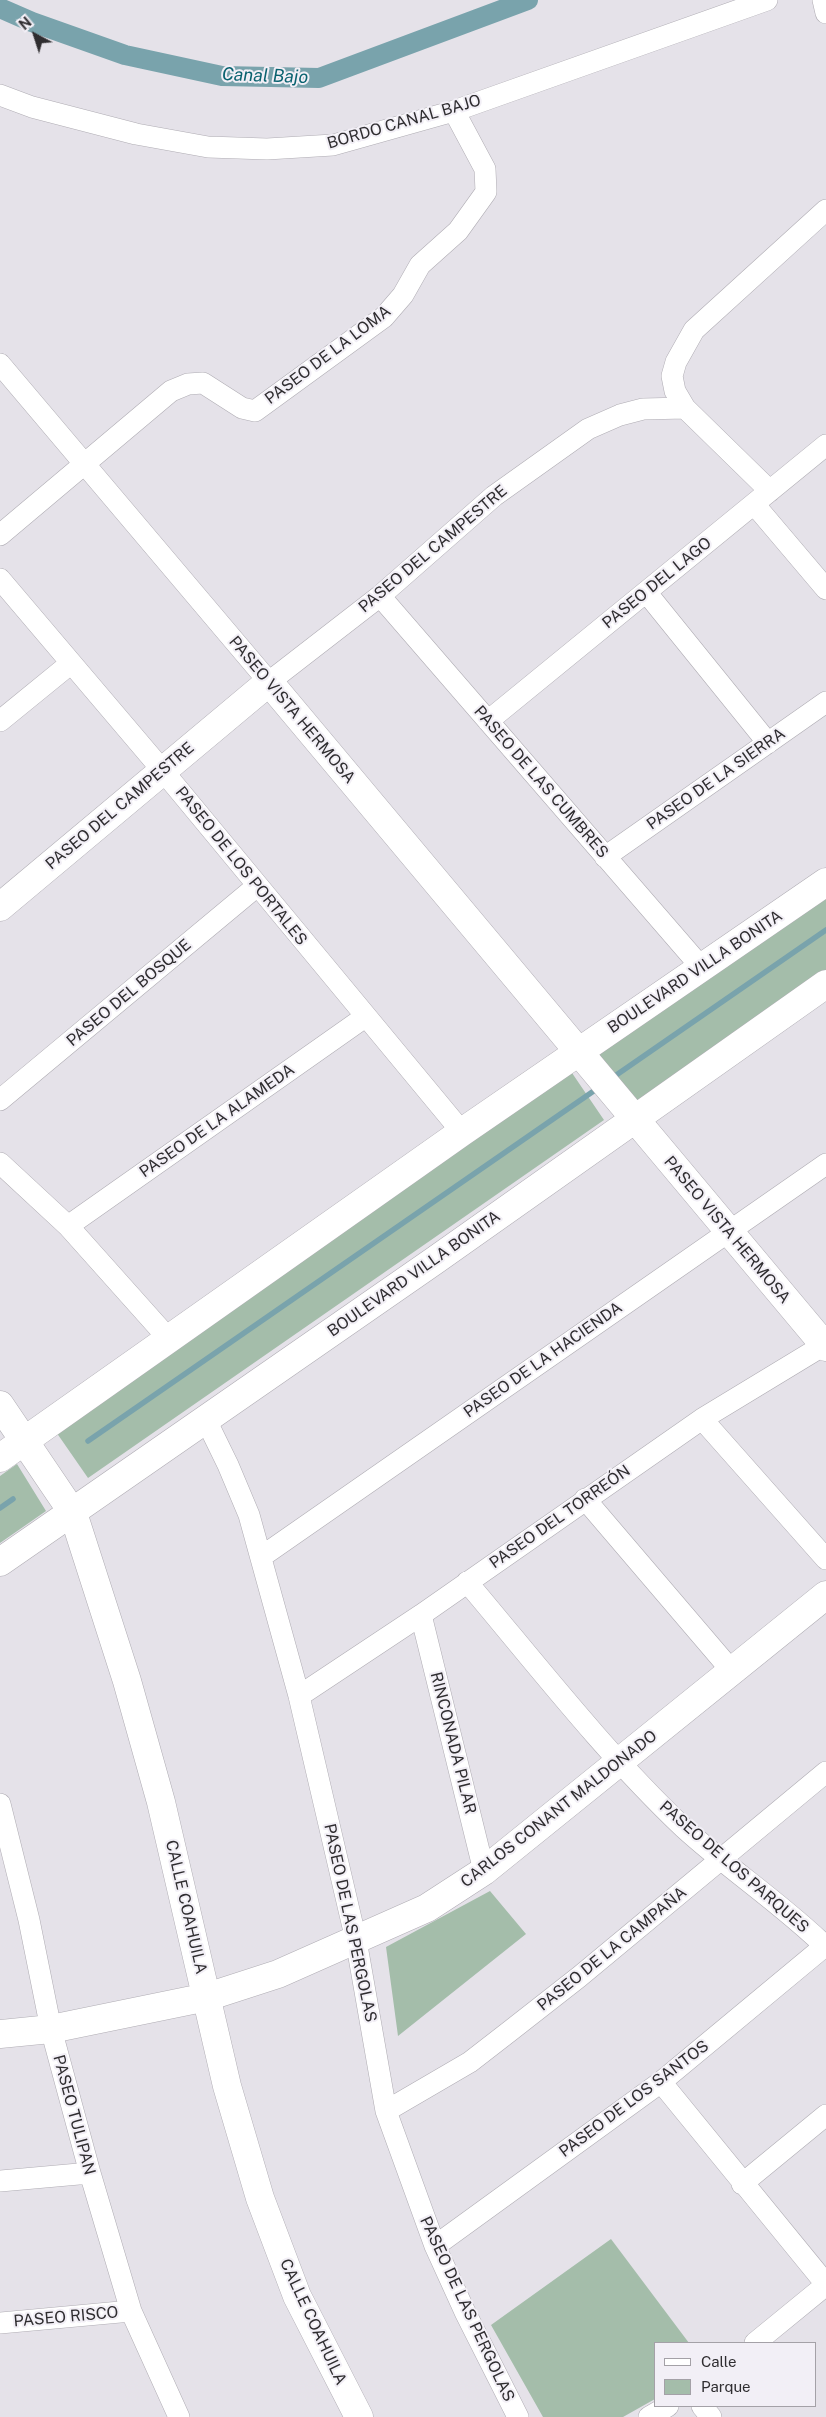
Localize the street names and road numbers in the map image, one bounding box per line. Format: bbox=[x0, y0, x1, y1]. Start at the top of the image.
street label: BORDO CANAL BAJO bbox=[325, 91, 483, 153]
street label: PASEO DE LA LOMA bbox=[261, 301, 395, 409]
street label: PASEO DEL CAMPESTRE bbox=[355, 481, 511, 617]
street label: PASEO DEL LAGO bbox=[599, 533, 715, 633]
street label: PASEO VISTA HERMOSA bbox=[225, 632, 359, 788]
street label: PASEO DE LAS CUMBRES bbox=[470, 702, 612, 862]
street label: PASEO DE LA SIERRA bbox=[643, 724, 789, 834]
street label: PASEO DEL CAMPESTRE bbox=[42, 738, 198, 874]
street label: PASEO DE LOS PORTALES bbox=[171, 783, 311, 949]
street label: BOULEVARD VILLA BONITA bbox=[604, 906, 786, 1038]
street label: PASEO DEL BOSQUE bbox=[63, 935, 195, 1051]
street label: PASEO DE LA ALAMEDA bbox=[136, 1060, 298, 1182]
street label: PASEO VISTA HERMOSA bbox=[660, 1152, 794, 1308]
street label: BOULEVARD VILLA BONITA bbox=[324, 1207, 504, 1341]
street label: PASEO DE LA HACIENDA bbox=[460, 1298, 626, 1422]
street label: PASEO DEL TORREÓN bbox=[486, 1461, 634, 1573]
street label: RINCONADA PILAR bbox=[426, 1670, 480, 1816]
street label: CARLOS CONANT MALDONADO bbox=[457, 1726, 661, 1892]
street label: PASEO DE LOS PARQUES bbox=[655, 1797, 813, 1937]
street label: PASEO DE LAS PERGOLAS bbox=[320, 1822, 380, 2024]
street label: CALLE COAHUILA bbox=[161, 1838, 211, 1976]
street label: PASEO DE LA CAMPAÑA bbox=[533, 1883, 691, 2015]
street label: PASEO DE LOS SANTOS bbox=[555, 2036, 713, 2162]
street label: PASEO TULIPAN bbox=[49, 2053, 99, 2177]
street label: PASEO DE LAS PERGOLAS bbox=[416, 2213, 518, 2405]
street label: CALLE COAHUILA bbox=[275, 2256, 351, 2388]
street label: PASEO RISCO bbox=[13, 2303, 119, 2331]

